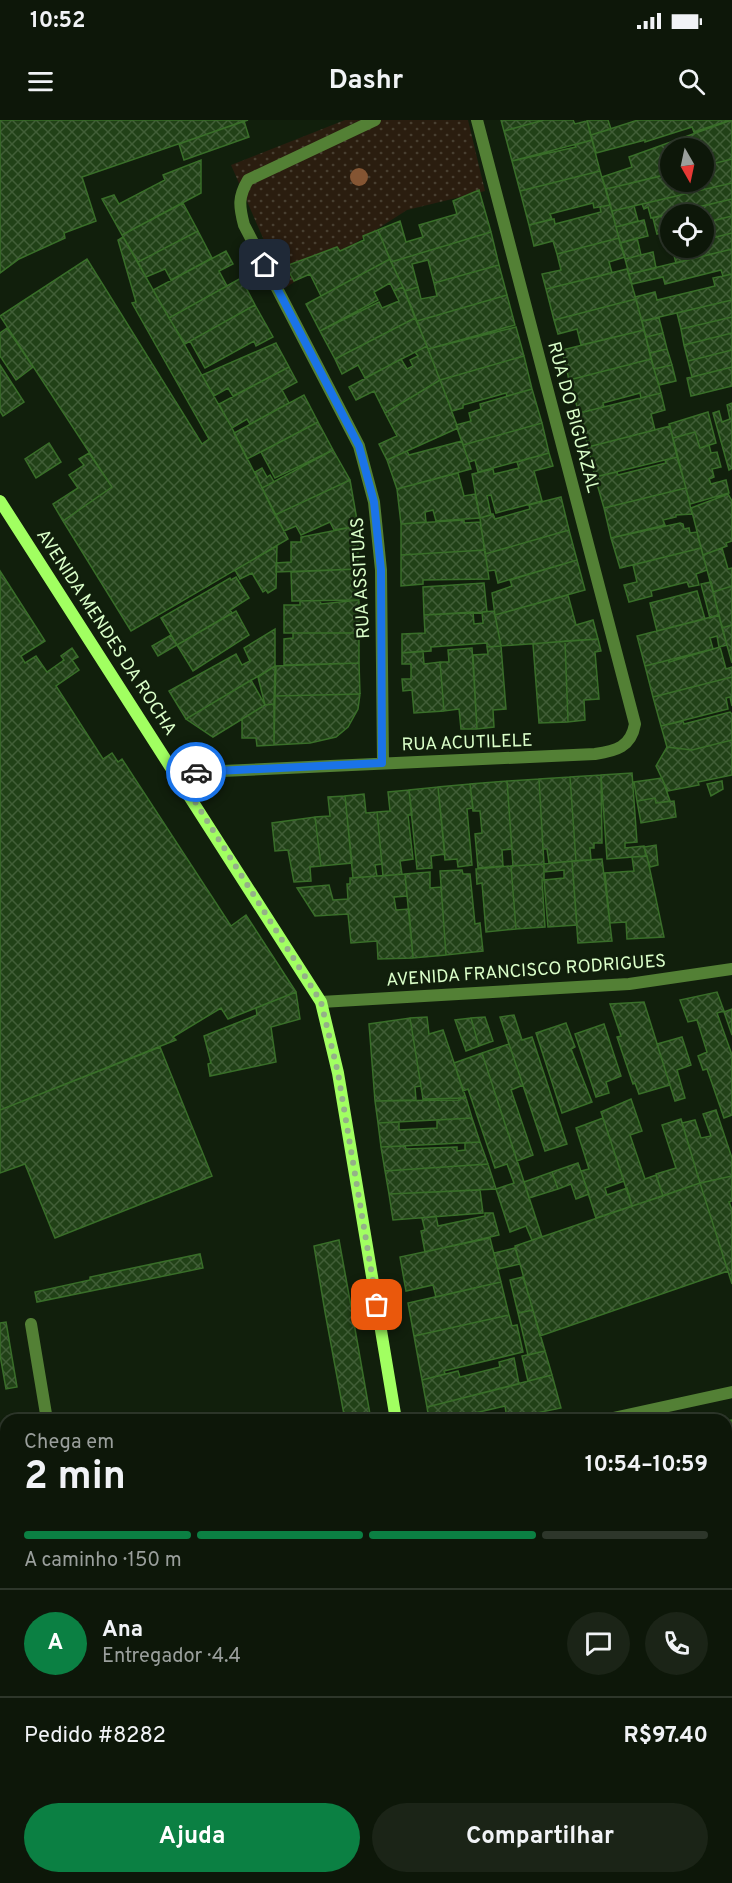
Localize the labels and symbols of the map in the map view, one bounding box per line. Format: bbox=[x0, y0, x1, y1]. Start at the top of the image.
north arrow bbox=[660, 138, 714, 192]
pin bbox=[239, 239, 290, 290]
street label: RUA DO BIGUAZAL bbox=[541, 339, 604, 496]
street label: RUA ASSITUAS bbox=[347, 517, 376, 639]
street label: AVENIDA MENDES DA ROCHA bbox=[30, 525, 181, 740]
street label: RUA ACUTILELE bbox=[401, 730, 533, 757]
courier bbox=[166, 742, 226, 802]
street label: AVENIDA FRANCISCO RODRIGUES bbox=[385, 950, 667, 993]
pin bbox=[351, 1279, 402, 1330]

